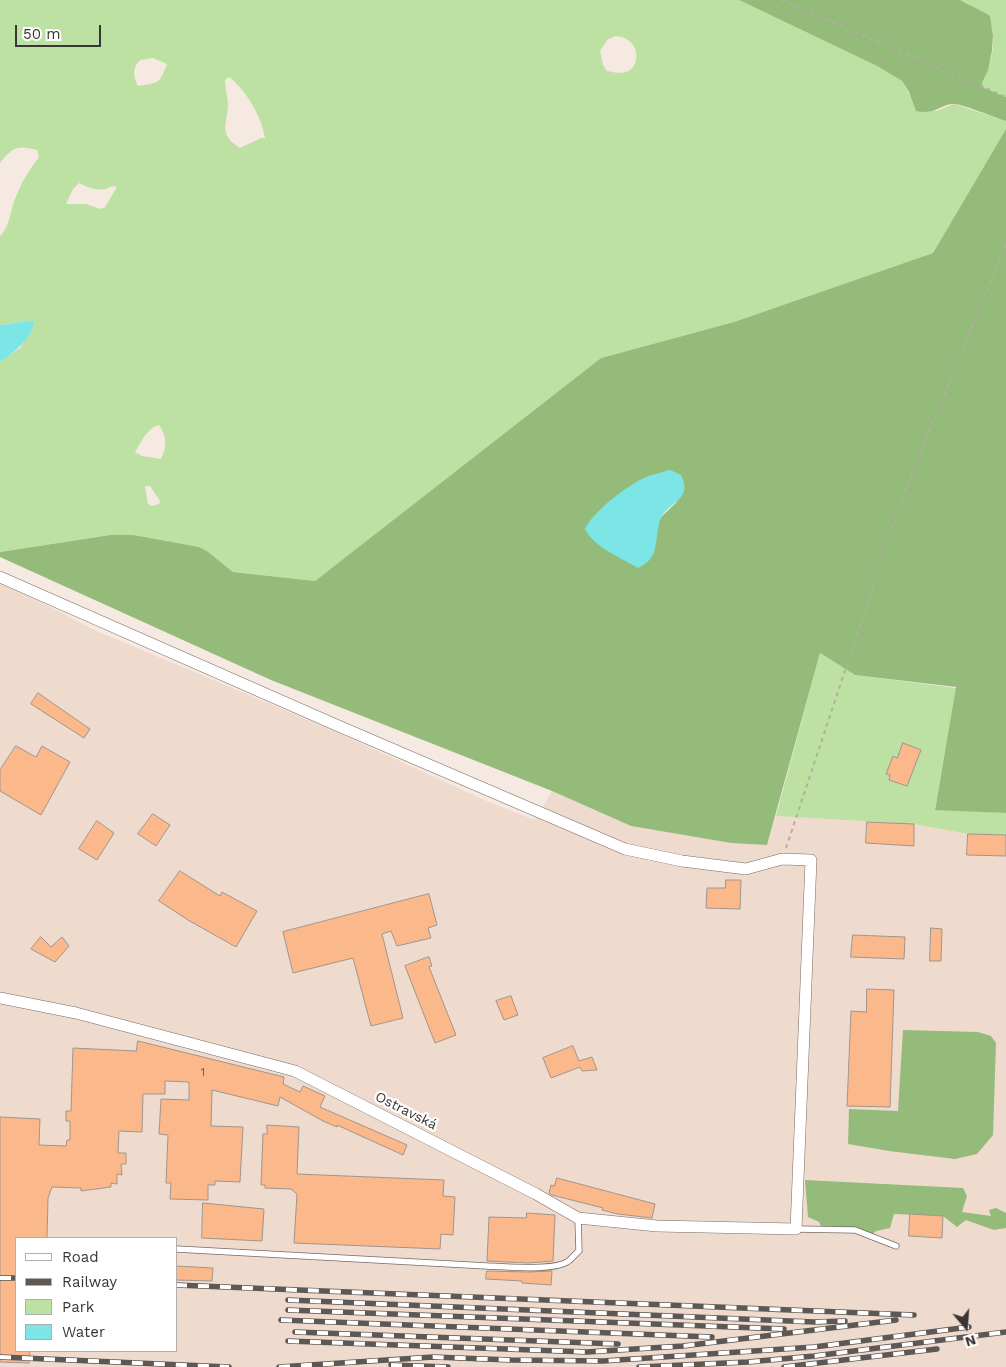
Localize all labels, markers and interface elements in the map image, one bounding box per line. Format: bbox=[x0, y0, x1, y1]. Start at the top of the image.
scale bar bbox=[18, 15, 104, 47]
text: 50 m bbox=[23, 25, 60, 43]
house number: 1 bbox=[201, 1066, 205, 1080]
street label: Ostravská bbox=[372, 1088, 440, 1134]
legend bbox=[15, 1237, 178, 1352]
text: Road bbox=[62, 1248, 99, 1266]
text: Railway bbox=[62, 1273, 117, 1291]
text: Park bbox=[62, 1298, 94, 1316]
north arrow bbox=[941, 1302, 991, 1352]
text: Water bbox=[62, 1323, 105, 1341]
text: N bbox=[963, 1332, 978, 1350]

